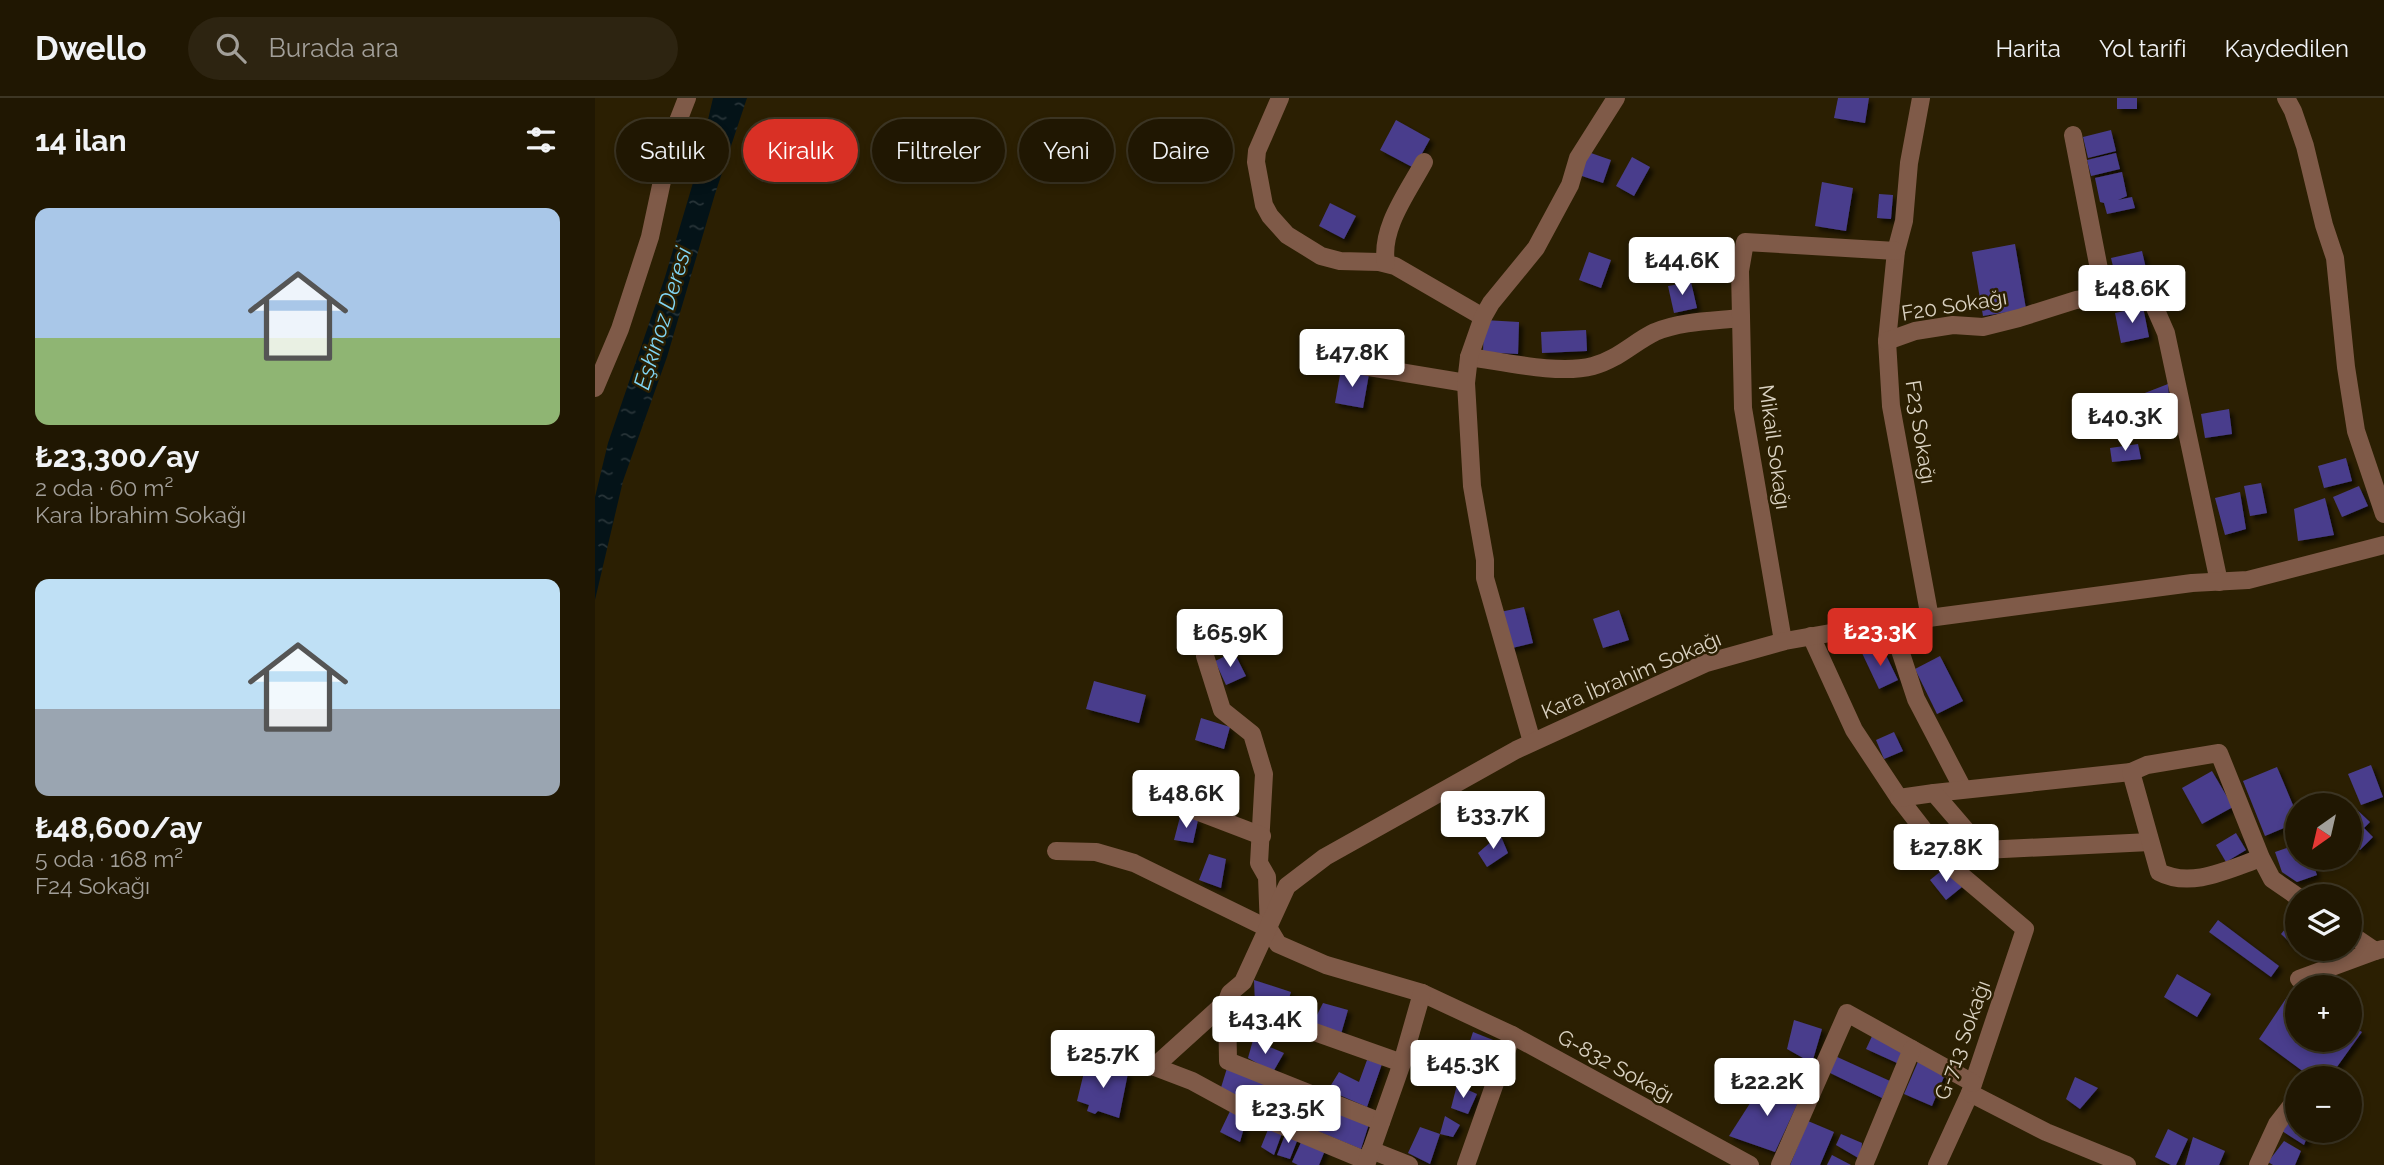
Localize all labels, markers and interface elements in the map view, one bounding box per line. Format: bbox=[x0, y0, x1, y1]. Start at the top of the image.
search box bbox=[188, 17, 678, 80]
text: Dwello bbox=[35, 29, 146, 68]
icon: search bbox=[212, 29, 250, 67]
text: Burada ara bbox=[268, 33, 399, 63]
text: Harita bbox=[1995, 34, 2061, 63]
text: Yol tarifi bbox=[2099, 34, 2187, 63]
text: Kaydedilen bbox=[2225, 34, 2349, 63]
chip: Satılık bbox=[616, 119, 729, 182]
chip: Kiralık bbox=[743, 119, 858, 182]
chip: Filtreler bbox=[872, 119, 1005, 182]
chip: Yeni bbox=[1019, 119, 1114, 182]
chip: Daire bbox=[1128, 119, 1233, 182]
icon: filters bbox=[522, 121, 560, 159]
text: 14 ilan bbox=[35, 123, 127, 158]
pin: ₺44.6K bbox=[1625, 238, 1739, 297]
water label: Eşkinoz Deresi bbox=[628, 243, 697, 392]
text: ₺44.6K bbox=[1645, 246, 1719, 273]
icon: home bbox=[235, 253, 361, 379]
pin: ₺48.6K bbox=[2075, 266, 2189, 325]
text: ₺48.6K bbox=[2094, 274, 2170, 301]
street label: F20 Sokağı bbox=[1900, 284, 2008, 326]
pin: ₺47.8K bbox=[1295, 330, 1409, 389]
text: ₺47.8K bbox=[1316, 338, 1388, 365]
street label: F23 Sokağı bbox=[1900, 378, 1942, 486]
street label: Mikail Sokağı bbox=[1754, 383, 1796, 511]
pin: ₺40.3K bbox=[2068, 394, 2182, 453]
text: ₺40.3K bbox=[2088, 402, 2162, 429]
text: ₺23,300/ay bbox=[35, 439, 199, 474]
text: 2 oda · 60 m² bbox=[35, 474, 173, 501]
text: Kara İbrahim Sokağı bbox=[35, 501, 246, 528]
pin: ₺23.3K bbox=[1823, 608, 1937, 668]
pin: ₺65.9K bbox=[1173, 610, 1287, 669]
text: ₺23.3K bbox=[1844, 617, 1916, 644]
text: ₺65.9K bbox=[1193, 618, 1267, 645]
icon: home bbox=[235, 624, 361, 750]
street label: Kara İbrahim Sokağı bbox=[1537, 626, 1725, 724]
pin: ₺48.6K bbox=[1129, 770, 1243, 830]
text: ₺48.6K bbox=[1148, 779, 1224, 806]
pin: ₺33.7K bbox=[1436, 792, 1550, 851]
north arrow bbox=[2285, 793, 2363, 870]
map controls bbox=[2285, 793, 2362, 1143]
text: ₺33.7K bbox=[1457, 800, 1529, 827]
text: ₺48,600/ay bbox=[35, 810, 203, 845]
pin: ₺27.8K bbox=[1889, 824, 2003, 884]
text: ₺27.8K bbox=[1910, 833, 1982, 860]
text: 5 oda · 168 m² bbox=[35, 845, 183, 872]
text: F24 Sokağı bbox=[35, 872, 150, 899]
button: layers bbox=[2285, 884, 2362, 961]
button: + bbox=[2285, 975, 2362, 1052]
street label: G-713 Sokağı bbox=[1929, 977, 1995, 1103]
pin: ₺43.4K bbox=[1208, 996, 1322, 1056]
text: ₺43.4K bbox=[1228, 1005, 1302, 1032]
street label: G-832 Sokağı bbox=[1553, 1024, 1679, 1108]
pin: ₺25.7K bbox=[1046, 1030, 1160, 1090]
text: ₺25.7K bbox=[1067, 1039, 1139, 1066]
pin: ₺45.3K bbox=[1406, 1040, 1520, 1100]
text: ₺45.3K bbox=[1427, 1049, 1499, 1076]
pin: ₺22.2K bbox=[1710, 1058, 1824, 1118]
button: − bbox=[2285, 1066, 2362, 1143]
text: ₺22.2K bbox=[1730, 1067, 1804, 1094]
pin: ₺23.5K bbox=[1231, 1086, 1345, 1145]
text: ₺23.5K bbox=[1252, 1094, 1324, 1121]

